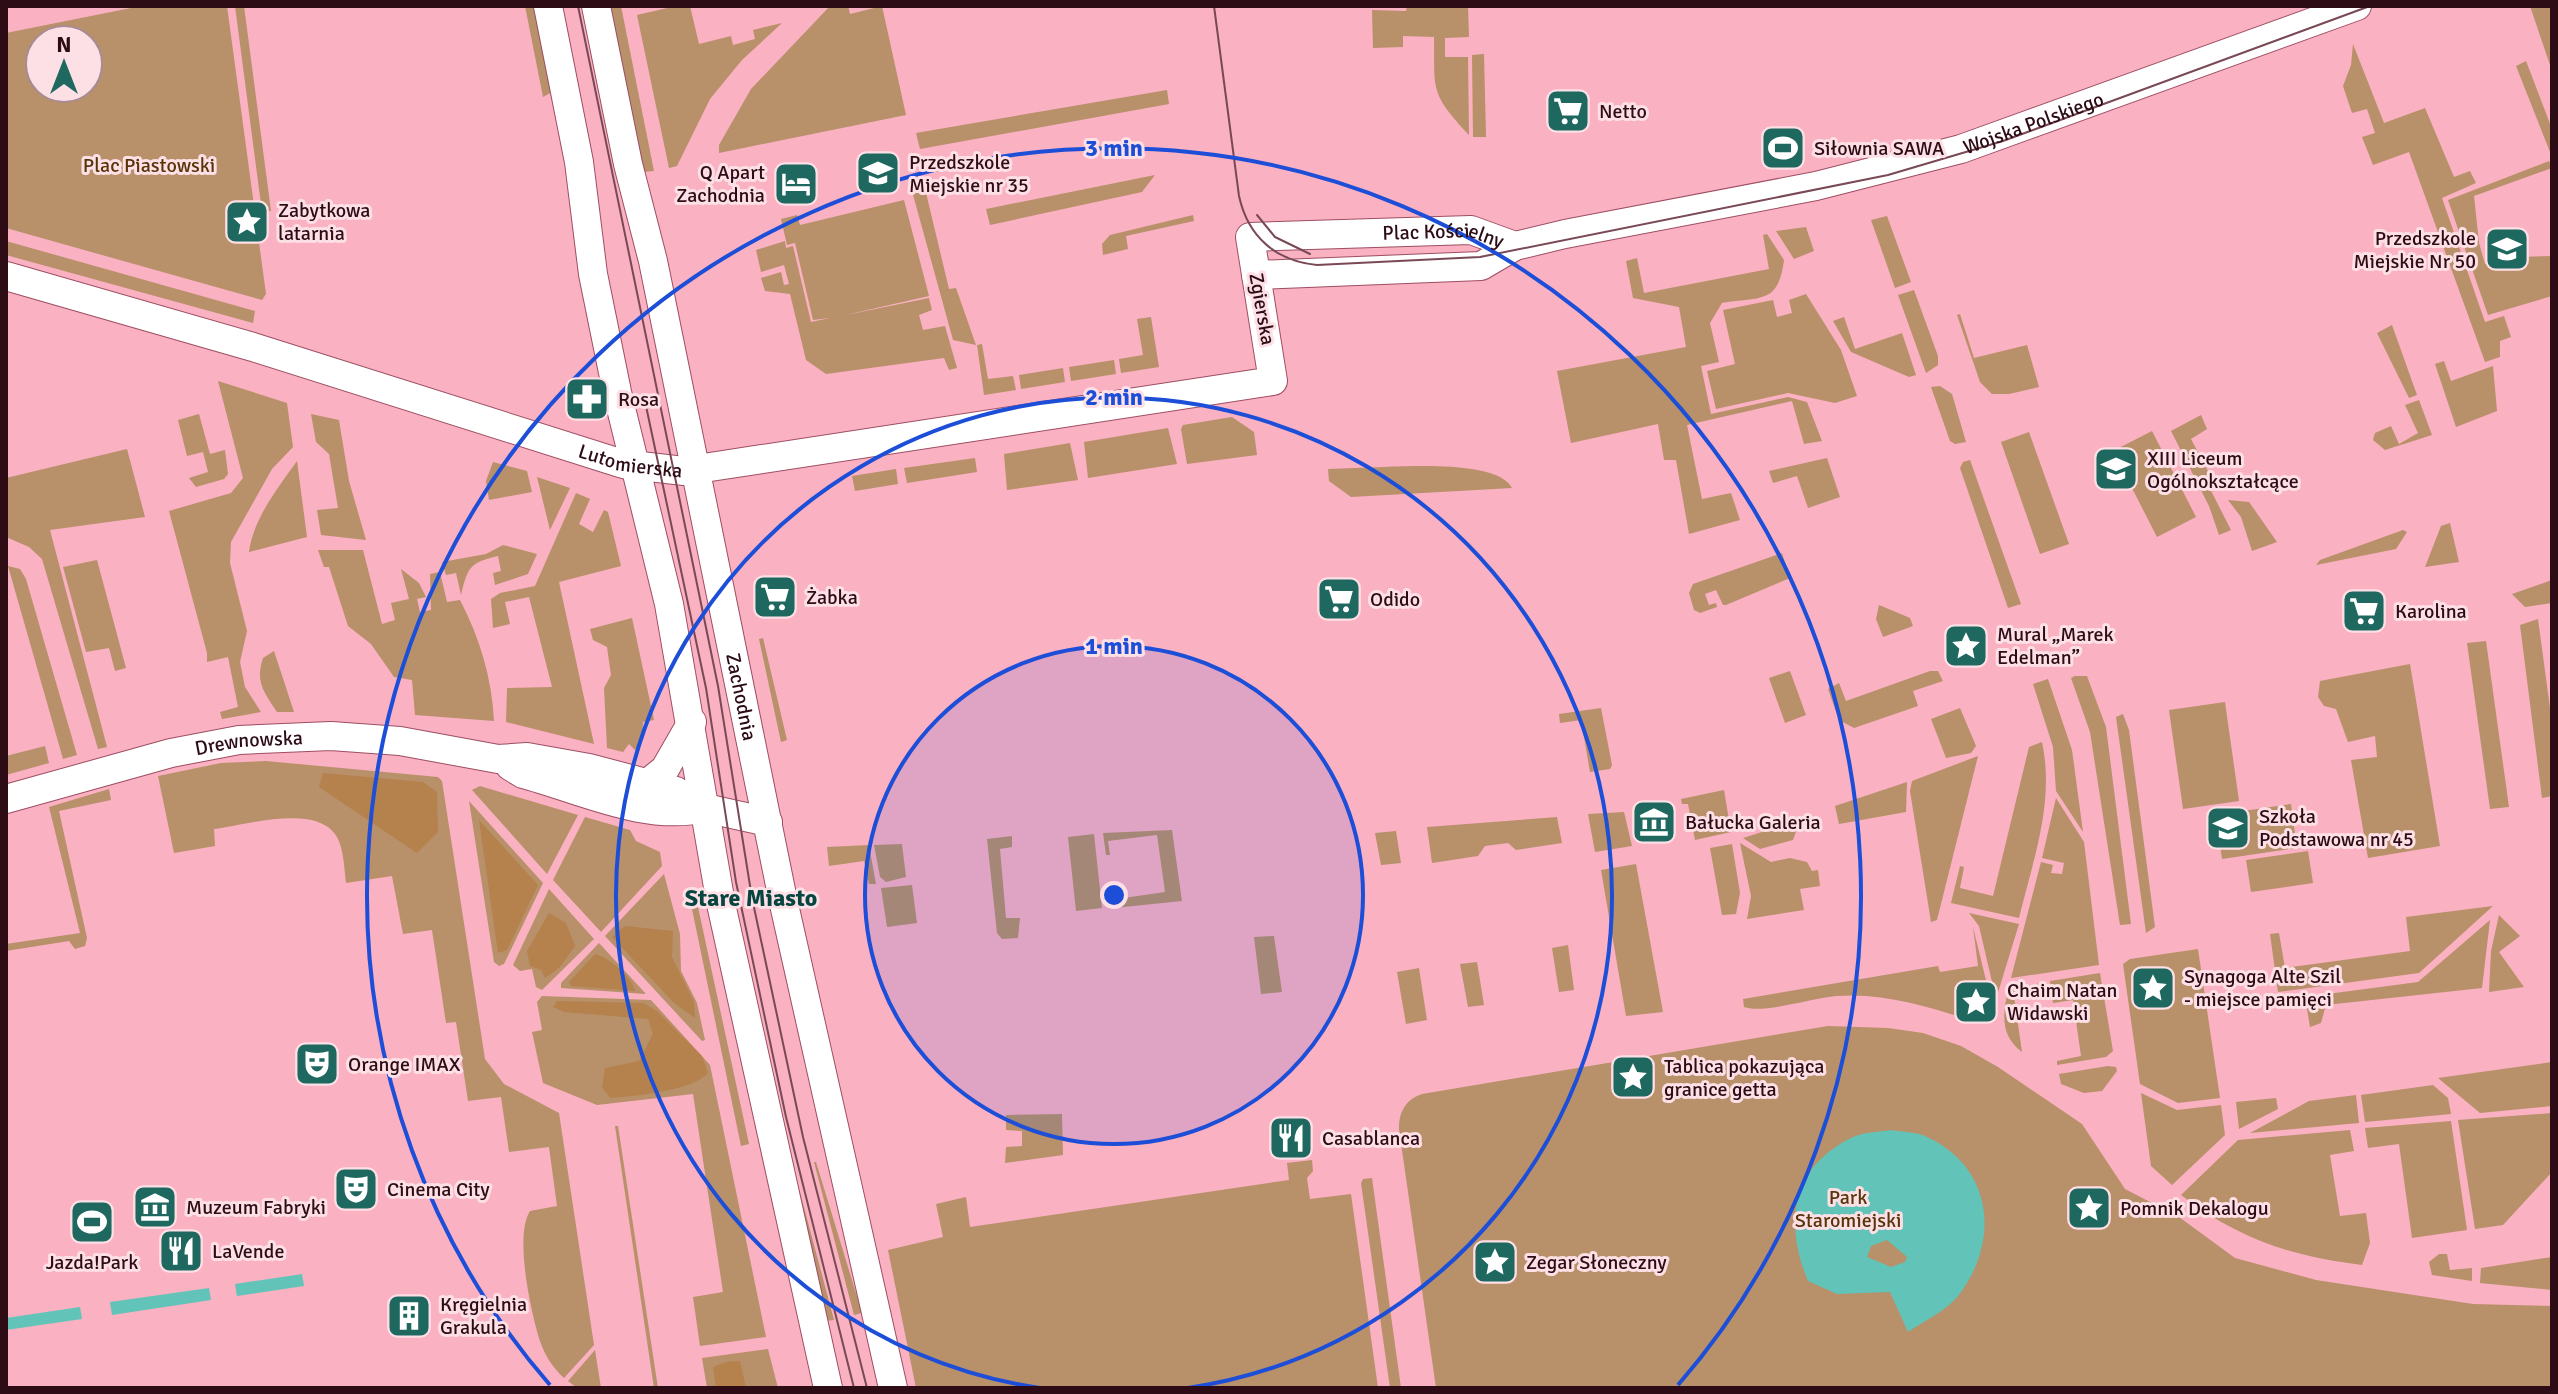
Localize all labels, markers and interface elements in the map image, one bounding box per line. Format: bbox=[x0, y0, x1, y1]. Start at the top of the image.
north arrow bbox=[24, 24, 104, 104]
text: N bbox=[56, 31, 72, 58]
street label: Wojska Polskiego bbox=[1960, 86, 2107, 160]
supermarket icon: Netto bbox=[1544, 87, 1592, 135]
place label: Netto bbox=[1599, 99, 1647, 124]
sports icon: Siłownia SAWA bbox=[1759, 124, 1807, 172]
text: 3 min bbox=[1085, 133, 1143, 163]
place label: Siłownia SAWA bbox=[1814, 136, 1944, 161]
school or university icon: Przedszkole Miejskie nr 35 bbox=[854, 149, 902, 197]
place label: Przedszkole Miejskie nr 35 bbox=[909, 150, 1029, 198]
park label: Plac Piastowski bbox=[83, 153, 215, 178]
place label: Q Apart Zachodnia bbox=[676, 160, 765, 208]
hotel icon: Q Apart Zachodnia bbox=[772, 160, 820, 208]
place icon: Zabytkowa latarnia bbox=[223, 198, 271, 246]
place label: Zabytkowa latarnia bbox=[278, 198, 370, 246]
street label: Plac Kościelny bbox=[1382, 218, 1508, 254]
school or university icon: Przedszkole Miejskie Nr 50 bbox=[2483, 225, 2531, 273]
place label: Przedszkole Miejskie Nr 50 bbox=[2353, 226, 2476, 274]
street label: Zgierska bbox=[1243, 271, 1281, 347]
pharmacy icon: Rosa bbox=[563, 375, 611, 423]
text: 2 min bbox=[1085, 382, 1143, 412]
place label: Rosa bbox=[618, 387, 659, 412]
street label: Lutomierska bbox=[575, 438, 684, 483]
school or university icon: XIII Liceum Ogólnokształcące bbox=[2092, 445, 2140, 493]
place label: XIII Liceum Ogólnokształcące bbox=[2147, 446, 2299, 494]
supermarket icon: Żabka bbox=[751, 573, 799, 621]
supermarket icon: Odido bbox=[1315, 575, 1363, 623]
place label: Żabka bbox=[806, 585, 858, 610]
place label: Odido bbox=[1370, 587, 1420, 612]
supermarket icon: Karolina bbox=[2340, 587, 2388, 635]
place label: Karolina bbox=[2395, 599, 2467, 624]
place icon: Mural „Marek Edelman” bbox=[1942, 622, 1990, 670]
place label: Mural „Marek Edelman” bbox=[1997, 622, 2113, 670]
text: 1 min bbox=[1085, 631, 1143, 661]
street label: Zachodnia bbox=[721, 651, 763, 743]
street label: Drewnowska bbox=[193, 725, 303, 761]
museum icon: Bałucka Galeria bbox=[1630, 798, 1678, 846]
school or university icon: Szkoła Podstawowa nr 45 bbox=[2204, 804, 2252, 852]
place label: Szkoła Podstawowa nr 45 bbox=[2259, 804, 2414, 852]
place label: Bałucka Galeria bbox=[1685, 810, 1821, 835]
centre of rings bbox=[1100, 881, 1128, 909]
district label: Stare Miasto bbox=[685, 883, 817, 913]
place icon: Synagoga Alte Szil - miejsce pamięci bbox=[2129, 964, 2177, 1012]
place label: Synagoga Alte Szil - miejsce pamięci bbox=[2184, 964, 2341, 1012]
place icon: Chaim Natan Widawski bbox=[1952, 978, 2000, 1026]
place label: Chaim Natan Widawski bbox=[2007, 978, 2117, 1026]
theatre icon: Orange IMAX bbox=[293, 1040, 341, 1088]
place label: Orange IMAX bbox=[348, 1052, 461, 1077]
place icon: Tablica pokazująca granice getta bbox=[1609, 1053, 1657, 1101]
place label: Tablica pokazująca granice getta bbox=[1664, 1054, 1824, 1102]
restaurant icon: Casablanca bbox=[1267, 1114, 1315, 1162]
place label: Casablanca bbox=[1322, 1126, 1420, 1151]
theatre icon: Cinema City bbox=[332, 1165, 380, 1213]
place label: Cinema City bbox=[387, 1177, 490, 1202]
museum icon: Muzeum Fabryki bbox=[131, 1183, 179, 1231]
place icon: Pomnik Dekalogu bbox=[2065, 1184, 2113, 1232]
park label: Park Staromiejski bbox=[1795, 1185, 1901, 1233]
place label: Muzeum Fabryki bbox=[186, 1195, 326, 1220]
place label: Pomnik Dekalogu bbox=[2120, 1196, 2269, 1221]
sports icon: Jazda!Park bbox=[68, 1198, 116, 1246]
restaurant icon: LaVende bbox=[157, 1227, 205, 1275]
place icon: Zegar Słoneczny bbox=[1471, 1238, 1519, 1286]
place label: LaVende bbox=[212, 1239, 284, 1264]
place label: Jazda!Park bbox=[46, 1250, 138, 1275]
place label: Zegar Słoneczny bbox=[1526, 1250, 1667, 1275]
building icon: Kręgielnia Grakula bbox=[385, 1292, 433, 1340]
place label: Kręgielnia Grakula bbox=[440, 1292, 527, 1340]

